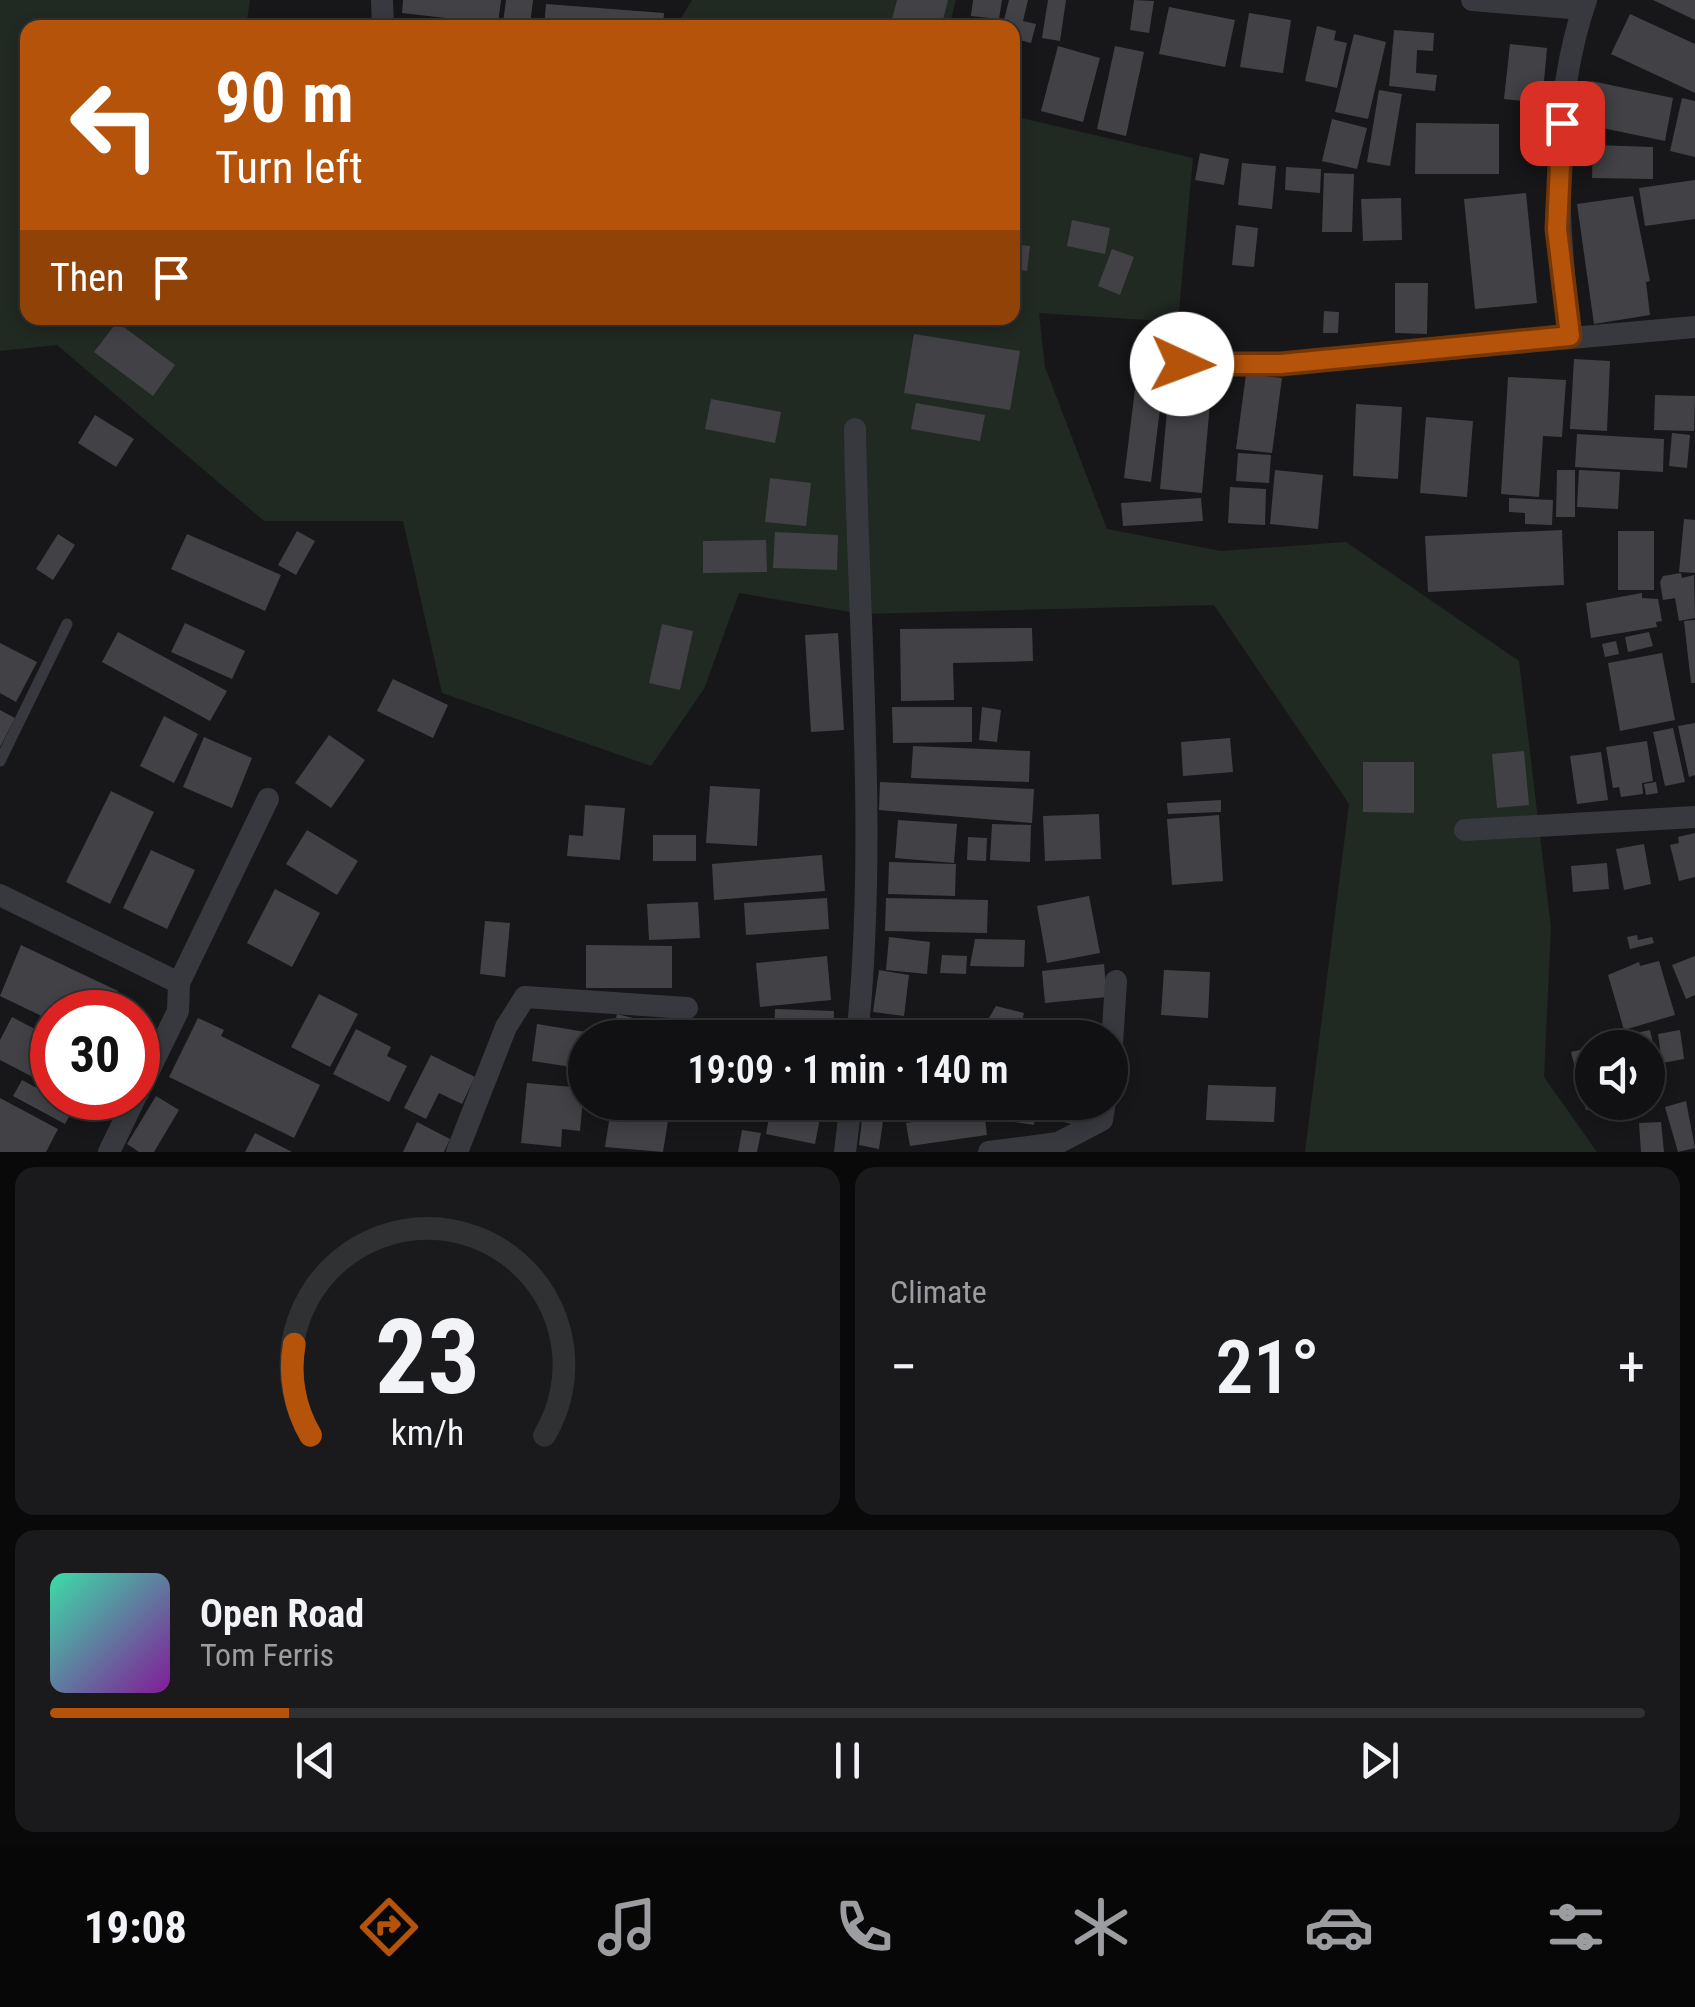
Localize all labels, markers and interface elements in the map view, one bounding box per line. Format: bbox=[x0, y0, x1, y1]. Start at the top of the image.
text: 90 m bbox=[215, 57, 354, 139]
icon: left bbox=[50, 60, 180, 190]
pin bbox=[1520, 81, 1605, 166]
icon: arrive bbox=[1535, 96, 1590, 151]
text: Turn left bbox=[215, 141, 363, 194]
icon: arrive bbox=[144, 250, 199, 305]
text: Then bbox=[50, 256, 124, 300]
position arrow bbox=[1130, 312, 1234, 416]
speed limit sign: 30 bbox=[30, 990, 160, 1120]
map controls bbox=[1575, 1030, 1665, 1120]
button: sound bbox=[1575, 1030, 1665, 1120]
text: 19:09 · 1 min · 140 m bbox=[688, 1048, 1008, 1092]
text: Climate bbox=[890, 1273, 987, 1311]
text: 23 bbox=[375, 1297, 480, 1418]
text: 21° bbox=[1215, 1323, 1320, 1411]
text: − bbox=[890, 1335, 918, 1399]
text: + bbox=[1618, 1335, 1645, 1399]
text: km/h bbox=[391, 1412, 464, 1454]
text: Open Road bbox=[200, 1592, 364, 1636]
text: Tom Ferris bbox=[200, 1636, 334, 1674]
icon: previous bbox=[288, 1733, 343, 1788]
icon: pause bbox=[820, 1733, 875, 1788]
icon: next bbox=[1352, 1733, 1407, 1788]
icon: directions bbox=[354, 1892, 424, 1962]
icon: music bbox=[592, 1892, 662, 1962]
icon: phone bbox=[829, 1892, 899, 1962]
icon: climate bbox=[1066, 1892, 1136, 1962]
icon: car bbox=[1304, 1892, 1374, 1962]
icon: filters bbox=[1541, 1892, 1611, 1962]
text: 19:08 bbox=[84, 1901, 187, 1954]

